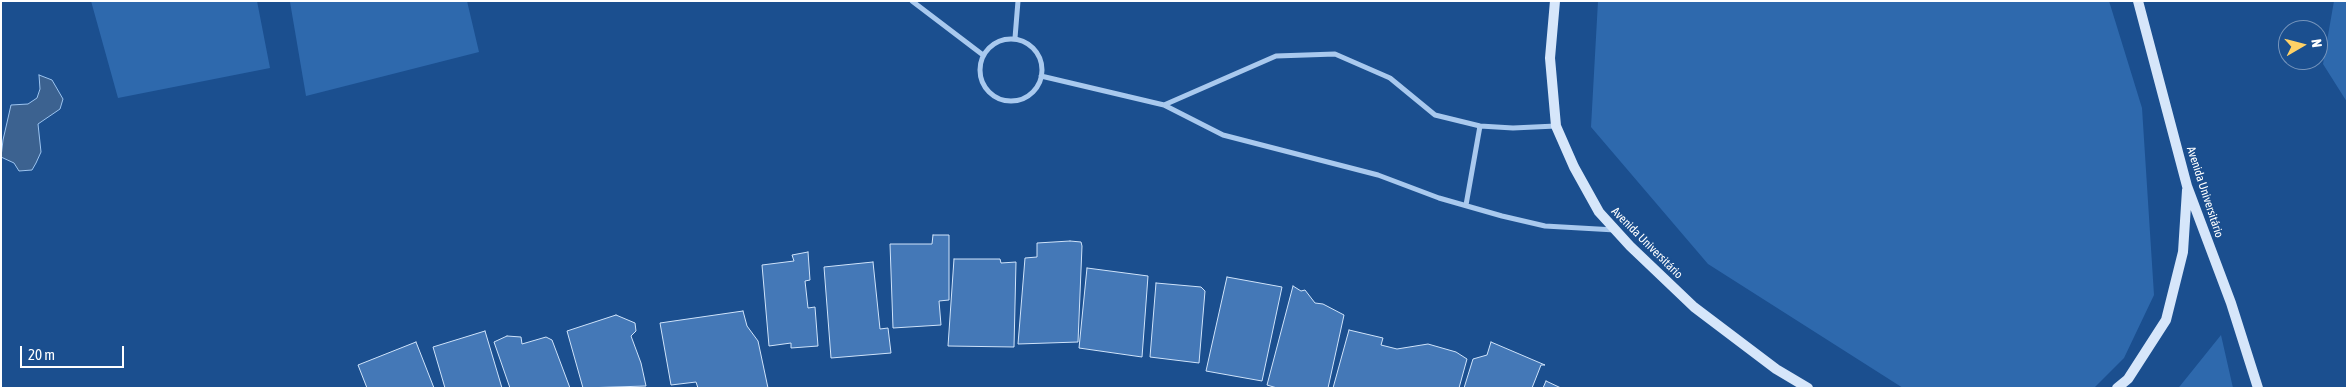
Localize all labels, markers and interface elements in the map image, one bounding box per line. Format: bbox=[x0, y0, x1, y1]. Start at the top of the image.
north arrow bbox=[2278, 20, 2328, 70]
text: N bbox=[2308, 38, 2325, 48]
street label: Avenida Universitário bbox=[2183, 145, 2227, 239]
street label: Avenida Universitário bbox=[1608, 204, 1686, 282]
scale bar bbox=[22, 336, 126, 368]
text: 20 m bbox=[28, 346, 55, 363]

